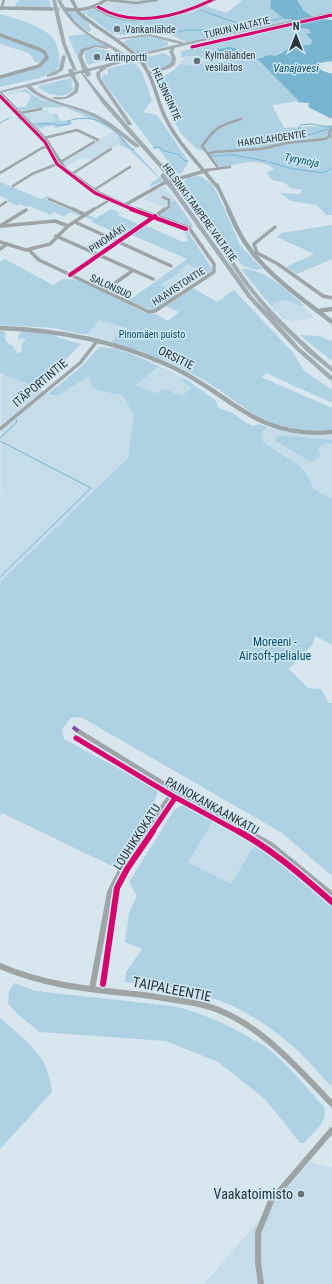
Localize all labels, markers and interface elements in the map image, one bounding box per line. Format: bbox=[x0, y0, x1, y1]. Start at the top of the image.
street label: TURUN VALTATIE bbox=[203, 15, 271, 40]
north arrow bbox=[276, 16, 316, 56]
text: N bbox=[293, 20, 300, 33]
marker: Vankanlähde bbox=[112, 24, 122, 34]
place label: Vankanlähde bbox=[125, 24, 176, 35]
place label: Kylmälahden vesilaitos bbox=[205, 50, 256, 73]
marker: Antinportti bbox=[92, 52, 102, 62]
place label: Antinportti bbox=[105, 52, 147, 63]
marker: Kylmälahden vesilaitos bbox=[192, 56, 202, 66]
water label: Vanajavesi bbox=[273, 62, 319, 75]
street label: HELSINGINTIE bbox=[150, 66, 183, 122]
street label: HAKOLAHDENTIE bbox=[237, 128, 307, 149]
water label: Tyrynoja bbox=[283, 151, 321, 170]
street label: HELSINKI-TAMPERE VALTATIE bbox=[160, 161, 239, 263]
street label: PINOMÄKI bbox=[86, 221, 128, 255]
street label: HAAVISTONTIE bbox=[150, 265, 207, 308]
street label: SALONSUO bbox=[88, 272, 133, 301]
park label: Pinomäen puisto bbox=[119, 329, 185, 340]
street label: ORSITIE bbox=[156, 343, 196, 373]
street label: ITÄPORTINTIE bbox=[9, 355, 70, 410]
park label: Moreeni - Airsoft-pelialue bbox=[239, 635, 311, 663]
street label: PAINOKANKAANKATU bbox=[163, 774, 261, 838]
street label: LOUHIKKOKATU bbox=[111, 801, 164, 872]
street label: TAIPALEENTIE bbox=[131, 974, 213, 1004]
place label: Vaakatoimisto bbox=[214, 1186, 293, 1202]
marker: Vaakatoimisto bbox=[296, 1189, 306, 1199]

